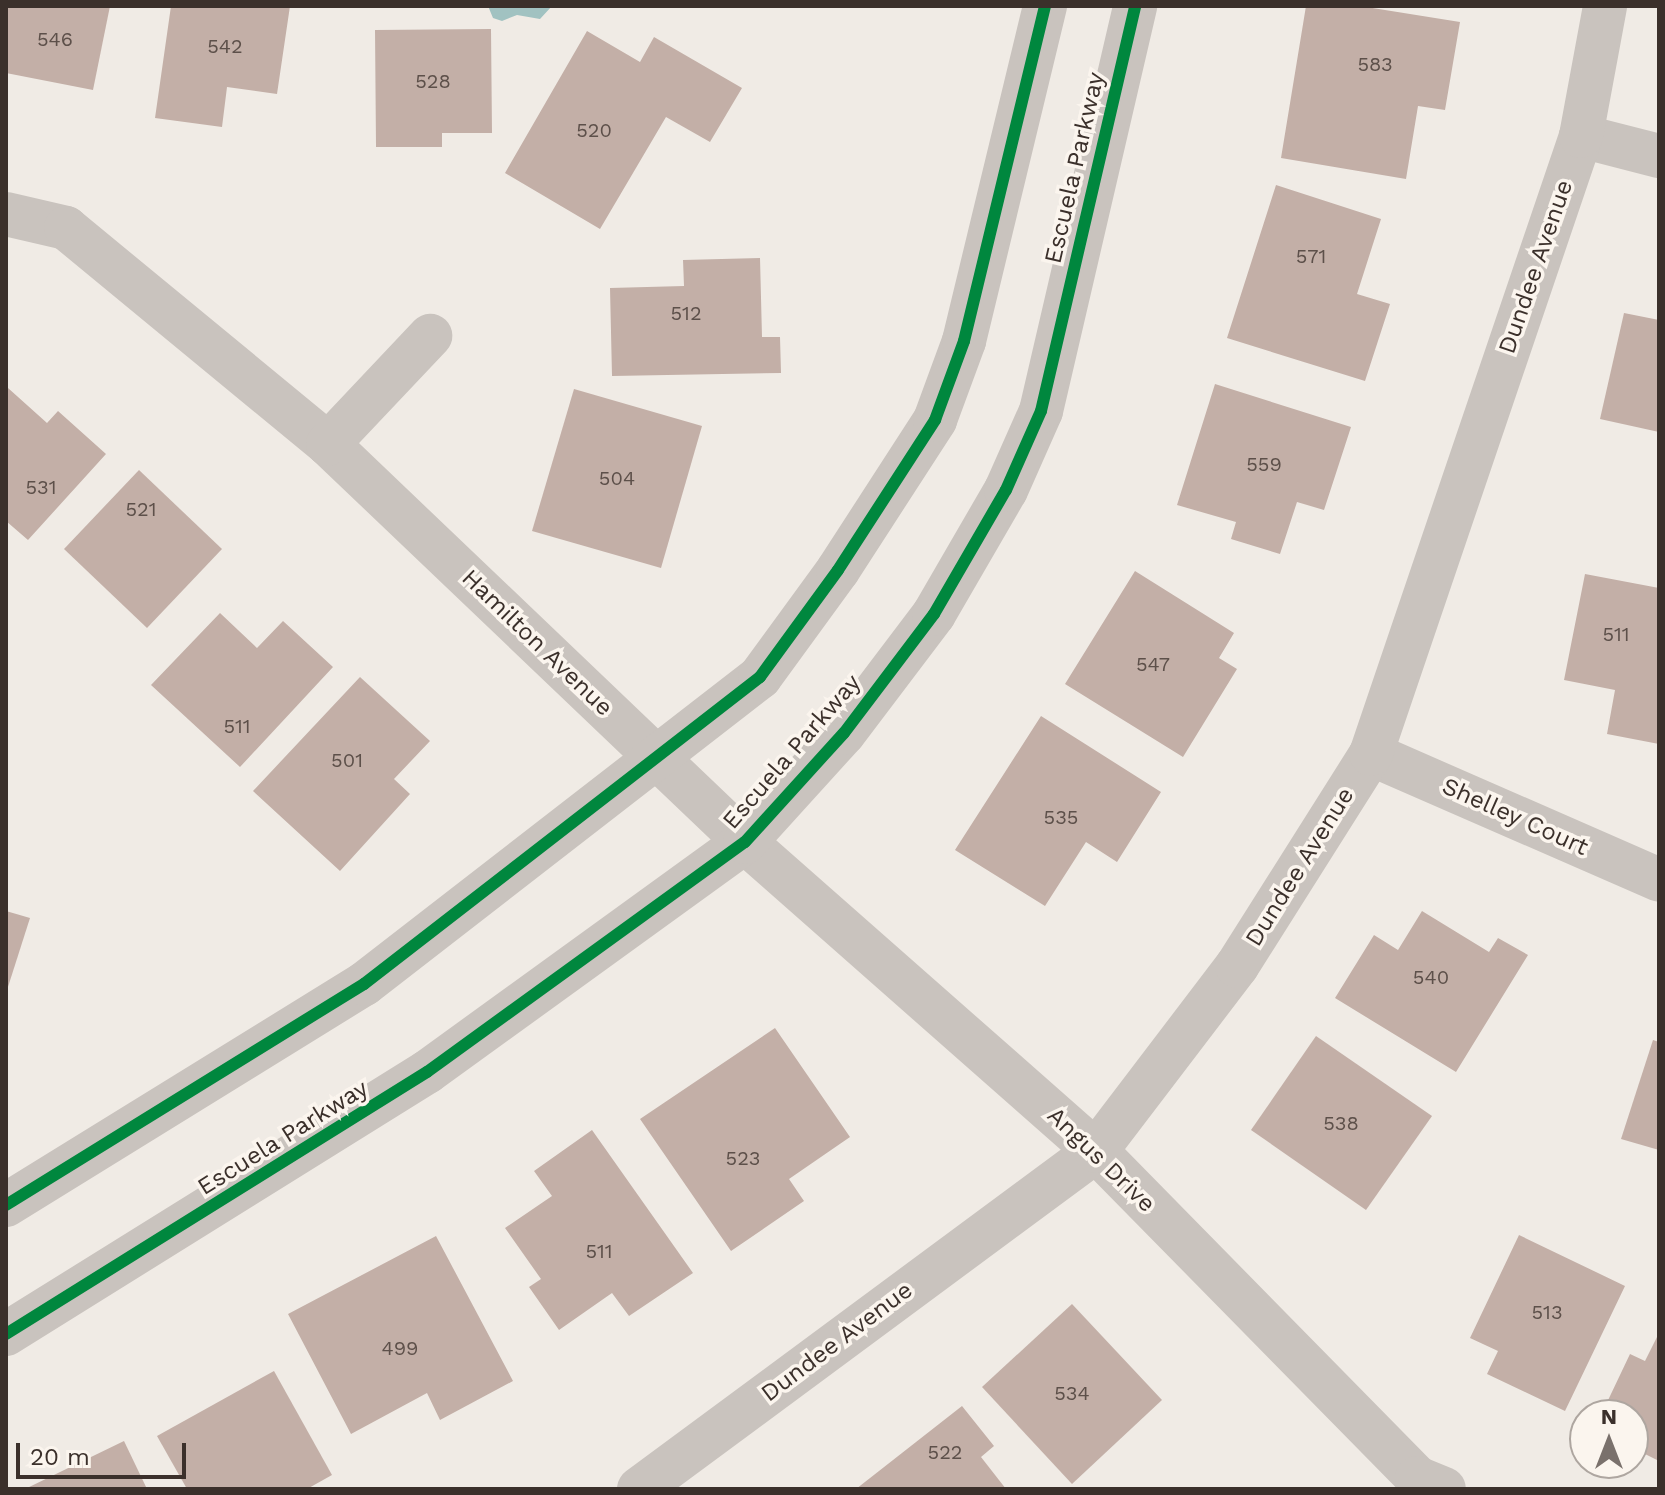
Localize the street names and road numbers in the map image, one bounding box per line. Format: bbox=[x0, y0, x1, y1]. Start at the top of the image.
street label: Escuela Parkway bbox=[1039, 69, 1111, 267]
street label: Dundee Avenue bbox=[1493, 176, 1579, 358]
street label: Hamilton Avenue bbox=[455, 563, 619, 723]
street label: Escuela Parkway bbox=[717, 669, 867, 835]
street label: Shelley Court bbox=[1437, 772, 1593, 862]
street label: Dundee Avenue bbox=[1239, 782, 1361, 952]
street label: Escuela Parkway bbox=[192, 1074, 374, 1202]
street label: Angus Drive bbox=[1041, 1101, 1161, 1219]
street label: Dundee Avenue bbox=[755, 1275, 919, 1409]

